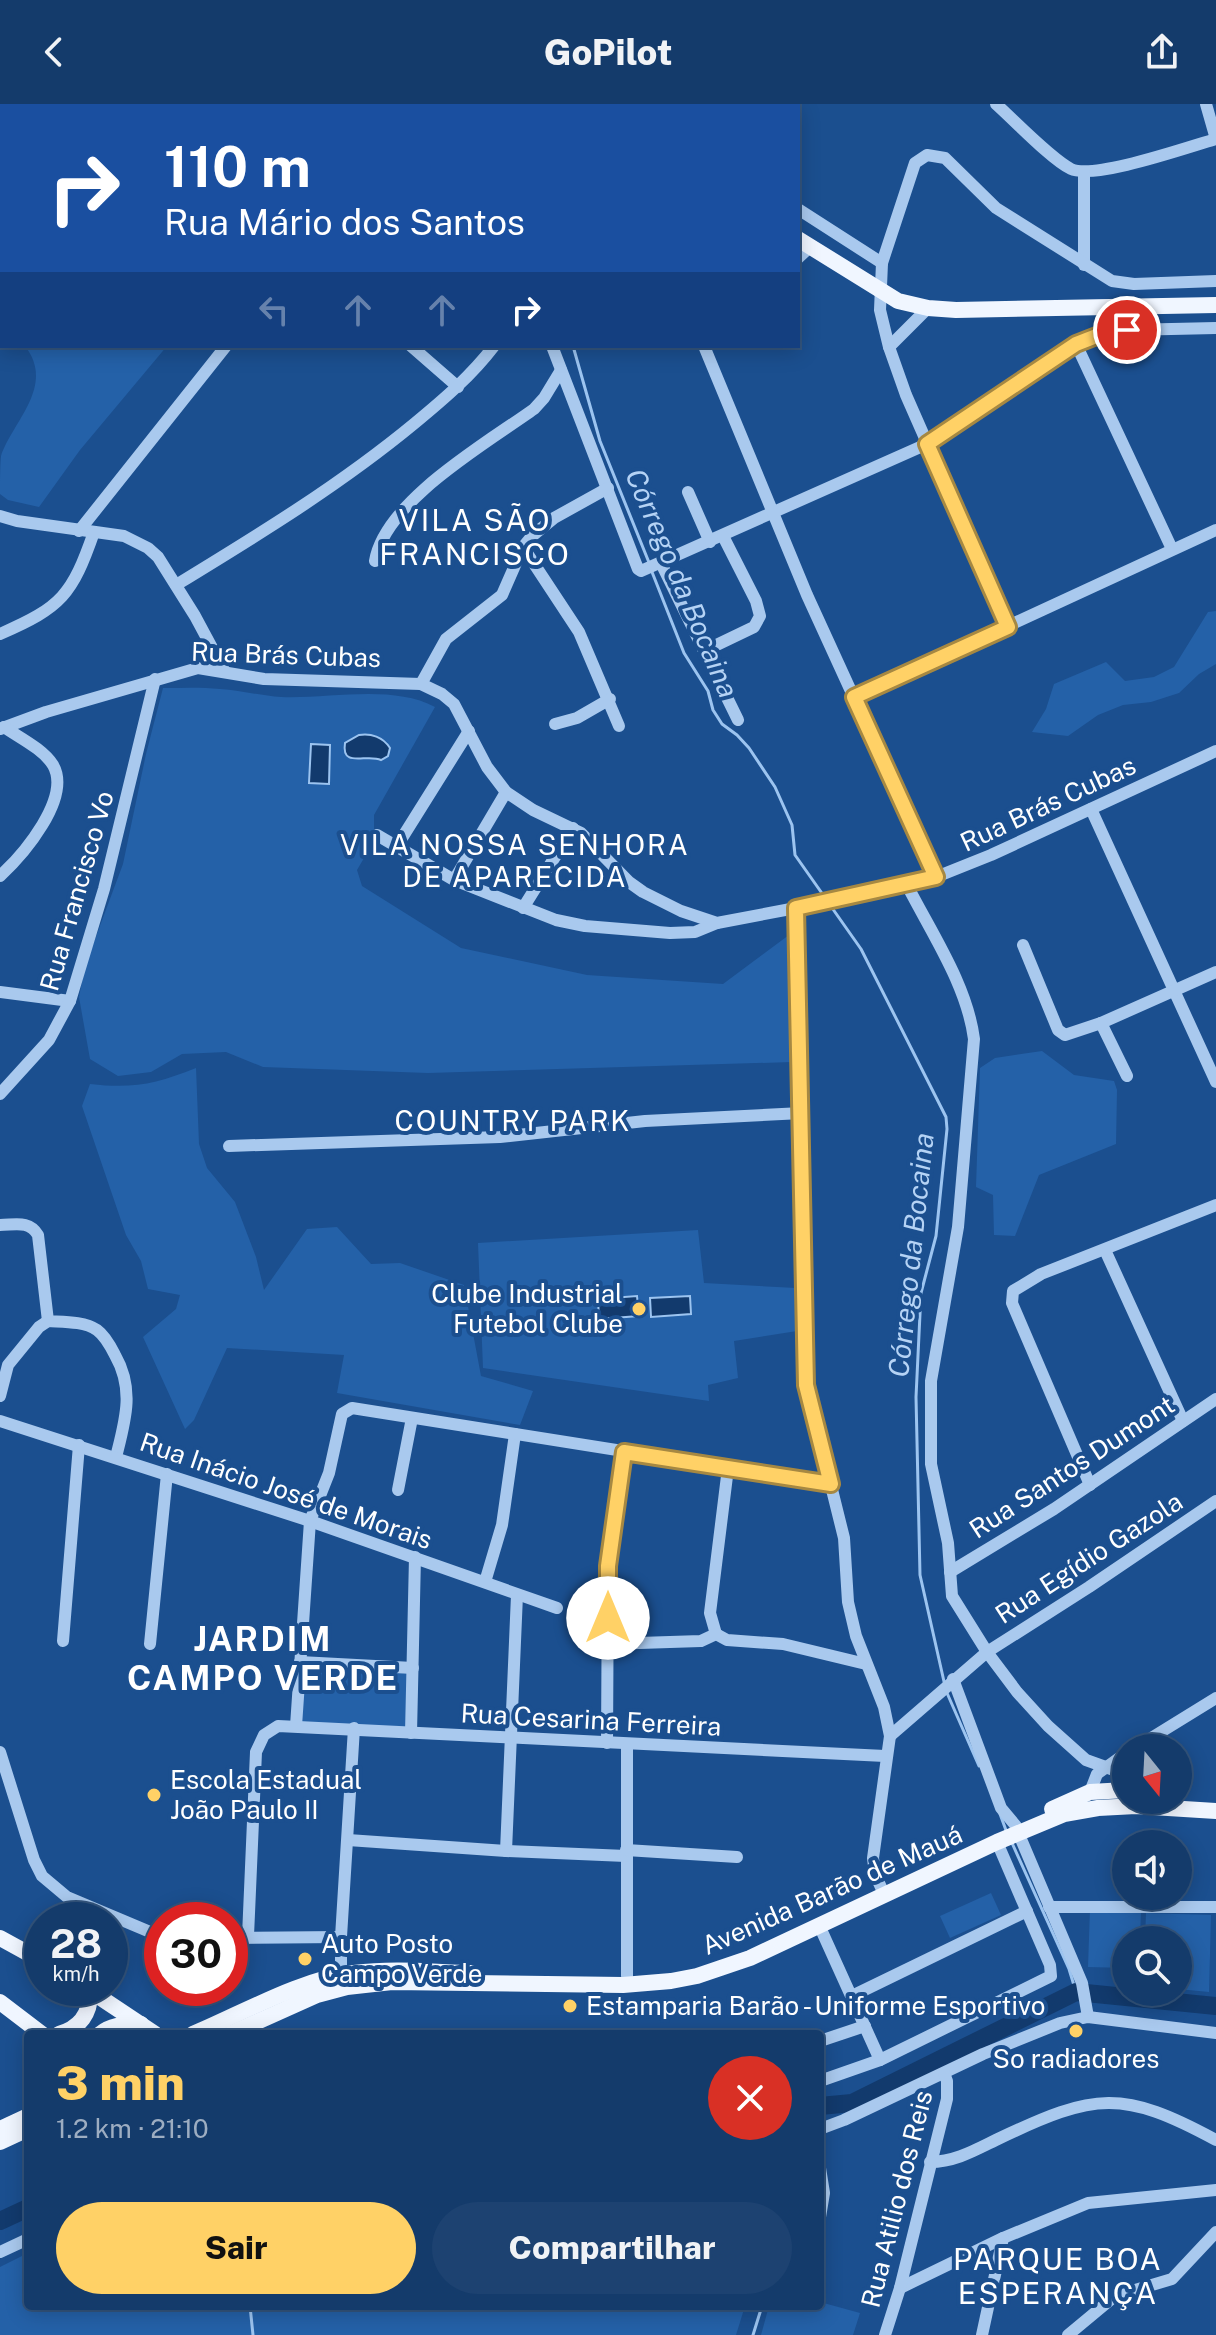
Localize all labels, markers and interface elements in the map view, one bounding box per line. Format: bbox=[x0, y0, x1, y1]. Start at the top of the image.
icon: back bbox=[32, 30, 76, 74]
icon: share bbox=[1140, 30, 1184, 74]
text: GoPilot bbox=[544, 31, 672, 73]
text: 110 m bbox=[164, 134, 311, 200]
icon: right bbox=[32, 136, 136, 240]
text: Rua Mário dos Santos bbox=[164, 201, 525, 243]
icon: left bbox=[252, 288, 296, 332]
icon: ahead bbox=[336, 288, 380, 332]
icon: ahead bbox=[420, 288, 464, 332]
icon: right bbox=[504, 288, 548, 332]
pin bbox=[1093, 296, 1161, 364]
icon: arrive bbox=[1105, 308, 1149, 352]
water label: Córrego da Bocaina bbox=[619, 463, 746, 702]
district label: VILA SÃO FRANCISCO bbox=[379, 502, 571, 572]
street label: Rua Brás Cubas bbox=[191, 636, 381, 673]
street label: Rua Brás Cubas bbox=[955, 749, 1140, 858]
street label: Rua Francisco Vo bbox=[33, 787, 120, 994]
district label: VILA NOSSA SENHORA DE APARECIDA bbox=[340, 828, 690, 893]
district label: COUNTRY PARK bbox=[395, 1104, 631, 1137]
water label: Córrego da Bocaina bbox=[881, 1131, 940, 1379]
place label: Clube Industrial Futebol Clube bbox=[431, 1278, 623, 1339]
marker: Clube Industrial Futebol Clube bbox=[630, 1300, 648, 1318]
street label: Rua Santos Dumont bbox=[963, 1389, 1180, 1544]
street label: Rua Inácio José de Morais bbox=[136, 1426, 436, 1555]
street label: Rua Egídio Gazola bbox=[989, 1485, 1188, 1630]
position arrow bbox=[566, 1576, 650, 1660]
district label: JARDIM CAMPO VERDE bbox=[127, 1619, 399, 1698]
street label: Rua Cesarina Ferreira bbox=[460, 1697, 722, 1742]
north arrow bbox=[1112, 1734, 1192, 1814]
map controls bbox=[1112, 1734, 1192, 2006]
place label: Escola Estadual João Paulo II bbox=[170, 1764, 362, 1825]
marker: Escola Estadual João Paulo II bbox=[145, 1786, 163, 1804]
street label: Avenida Barão de Mauá bbox=[697, 1818, 967, 1961]
button: sound bbox=[1112, 1830, 1192, 1910]
speed limit sign: 30 bbox=[144, 1902, 248, 2006]
text: 28 bbox=[50, 1920, 102, 1967]
button: search bbox=[1112, 1926, 1192, 2006]
place label: Auto Posto Campo Verde bbox=[321, 1928, 483, 1989]
marker: Auto Posto Campo Verde bbox=[296, 1950, 314, 1968]
text: km/h bbox=[52, 1962, 100, 1986]
place label: Estamparia Barão - Uniforme Esportivo bbox=[586, 1990, 1045, 2021]
marker: Estamparia Barão - Uniforme Esportivo bbox=[561, 1997, 579, 2015]
marker: So radiadores bbox=[1067, 2022, 1085, 2040]
place label: So radiadores bbox=[993, 2043, 1159, 2074]
text: 3 min bbox=[56, 2054, 185, 2111]
button: close bbox=[708, 2056, 792, 2140]
street label: Rua Atilio dos Reis bbox=[855, 2087, 938, 2311]
text: 1.2 km · 21:10 bbox=[56, 2113, 209, 2144]
button: Sair bbox=[56, 2202, 416, 2294]
button: Compartilhar bbox=[432, 2202, 792, 2294]
district label: PARQUE BOA ESPERANÇA bbox=[953, 2241, 1163, 2311]

